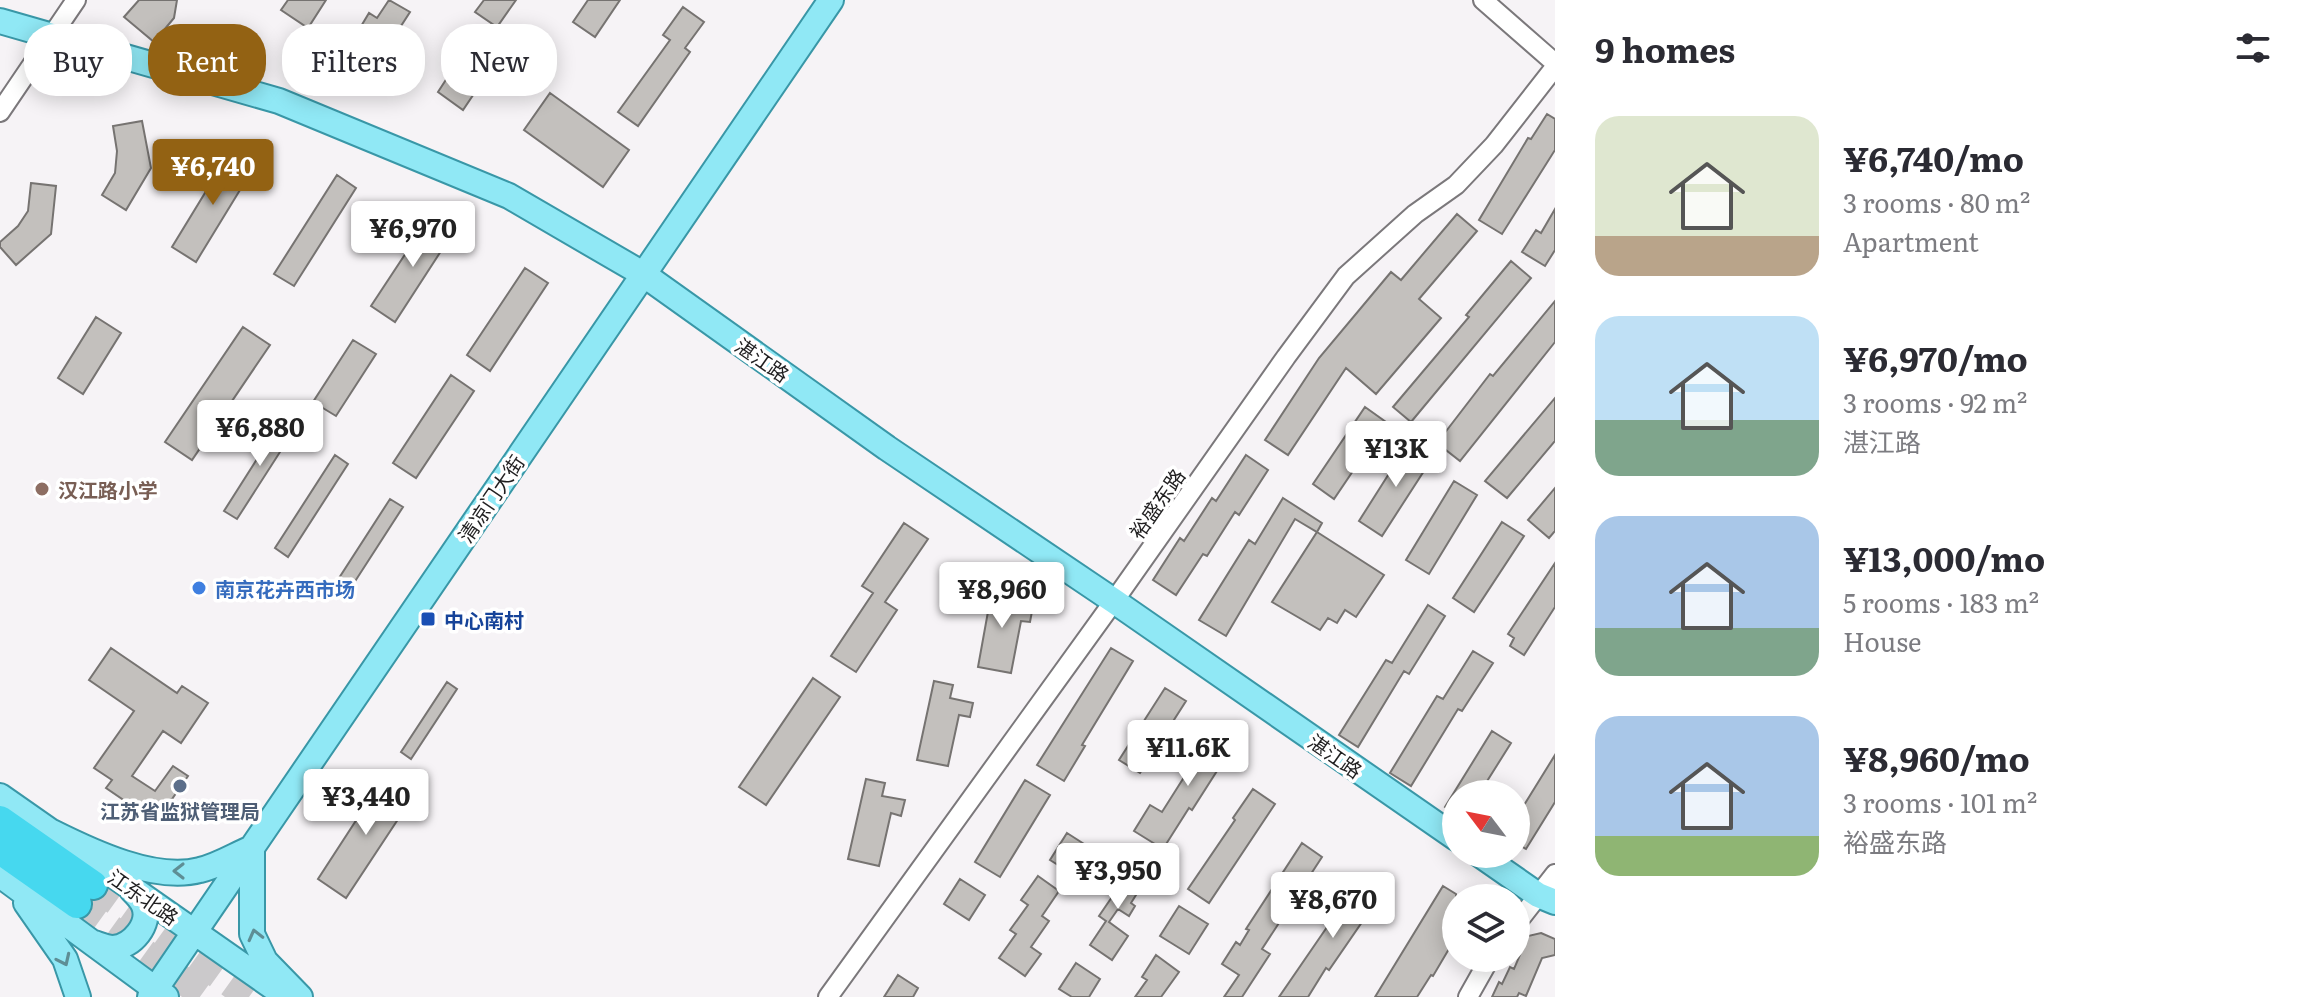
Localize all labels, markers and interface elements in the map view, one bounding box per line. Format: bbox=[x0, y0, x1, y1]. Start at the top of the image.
text: 9 homes bbox=[1595, 23, 1735, 73]
chip: Buy bbox=[24, 24, 132, 96]
chip: Rent bbox=[148, 24, 266, 96]
chip: Filters bbox=[282, 24, 425, 96]
chip: New bbox=[441, 24, 557, 96]
icon: filters bbox=[2231, 26, 2275, 70]
text: ¥6,740/mo bbox=[1843, 132, 2024, 182]
pin: ¥6,740 bbox=[148, 139, 278, 207]
text: ¥6,740 bbox=[171, 145, 255, 184]
icon: home bbox=[1659, 148, 1755, 244]
text: 3 rooms · 80 m² bbox=[1843, 182, 2030, 221]
pin: ¥6,970 bbox=[348, 201, 478, 269]
text: ¥6,970 bbox=[369, 207, 457, 246]
text: Apartment bbox=[1843, 221, 1979, 260]
street label: 湛江路 bbox=[730, 330, 796, 388]
text: ¥6,970/mo bbox=[1843, 332, 2028, 382]
icon: home bbox=[1659, 348, 1755, 444]
text: 3 rooms · 92 m² bbox=[1843, 382, 2027, 421]
pin: ¥6,880 bbox=[195, 400, 325, 468]
text: ¥6,880 bbox=[215, 406, 305, 445]
pin: ¥13K bbox=[1349, 421, 1443, 489]
text: 湛江路 bbox=[1843, 421, 1921, 460]
text: ¥13K bbox=[1363, 427, 1429, 466]
street label: 清凉门大街 bbox=[450, 448, 530, 548]
street label: 裕盛东路 bbox=[1121, 462, 1191, 544]
place label: 汉江路小学 bbox=[58, 474, 158, 504]
marker: 汉江路小学 bbox=[33, 480, 51, 498]
text: ¥13,000/mo bbox=[1843, 532, 2045, 582]
icon: home bbox=[1659, 548, 1755, 644]
pin: ¥8,960 bbox=[937, 562, 1067, 630]
text: ¥8,960 bbox=[957, 568, 1047, 607]
place label: 南京花卉西市场 bbox=[215, 573, 355, 603]
marker: 南京花卉西市场 bbox=[190, 579, 208, 597]
text: 5 rooms · 183 m² bbox=[1843, 582, 2039, 621]
place label: 中心南村 bbox=[444, 604, 524, 634]
marker: 中心南村 bbox=[419, 610, 437, 628]
text: House bbox=[1843, 621, 1921, 660]
pin: ¥11.6K bbox=[1123, 720, 1253, 788]
text: ¥11.6K bbox=[1145, 726, 1231, 765]
street label: 湛江路 bbox=[1303, 726, 1369, 784]
text: ¥8,960/mo bbox=[1843, 732, 2030, 782]
icon: home bbox=[1659, 748, 1755, 844]
pin: ¥3,440 bbox=[301, 769, 431, 837]
text: ¥3,440 bbox=[322, 775, 410, 814]
marker: 江苏省监狱管理局 bbox=[171, 777, 189, 795]
north arrow bbox=[1442, 780, 1530, 868]
map controls bbox=[1442, 780, 1530, 972]
text: 3 rooms · 101 m² bbox=[1843, 782, 2037, 821]
place label: 江苏省监狱管理局 bbox=[100, 795, 260, 825]
text: 裕盛东路 bbox=[1843, 821, 1947, 860]
pin: ¥3,950 bbox=[1053, 843, 1183, 911]
text: ¥3,950 bbox=[1074, 849, 1162, 888]
street label: 江东北路 bbox=[103, 861, 185, 931]
one-way arrow bbox=[172, 862, 185, 880]
pin: ¥8,670 bbox=[1268, 872, 1398, 940]
text: ¥8,670 bbox=[1289, 878, 1377, 917]
button: layers bbox=[1442, 884, 1530, 972]
one-way arrow bbox=[247, 929, 264, 943]
one-way arrow bbox=[54, 952, 70, 967]

